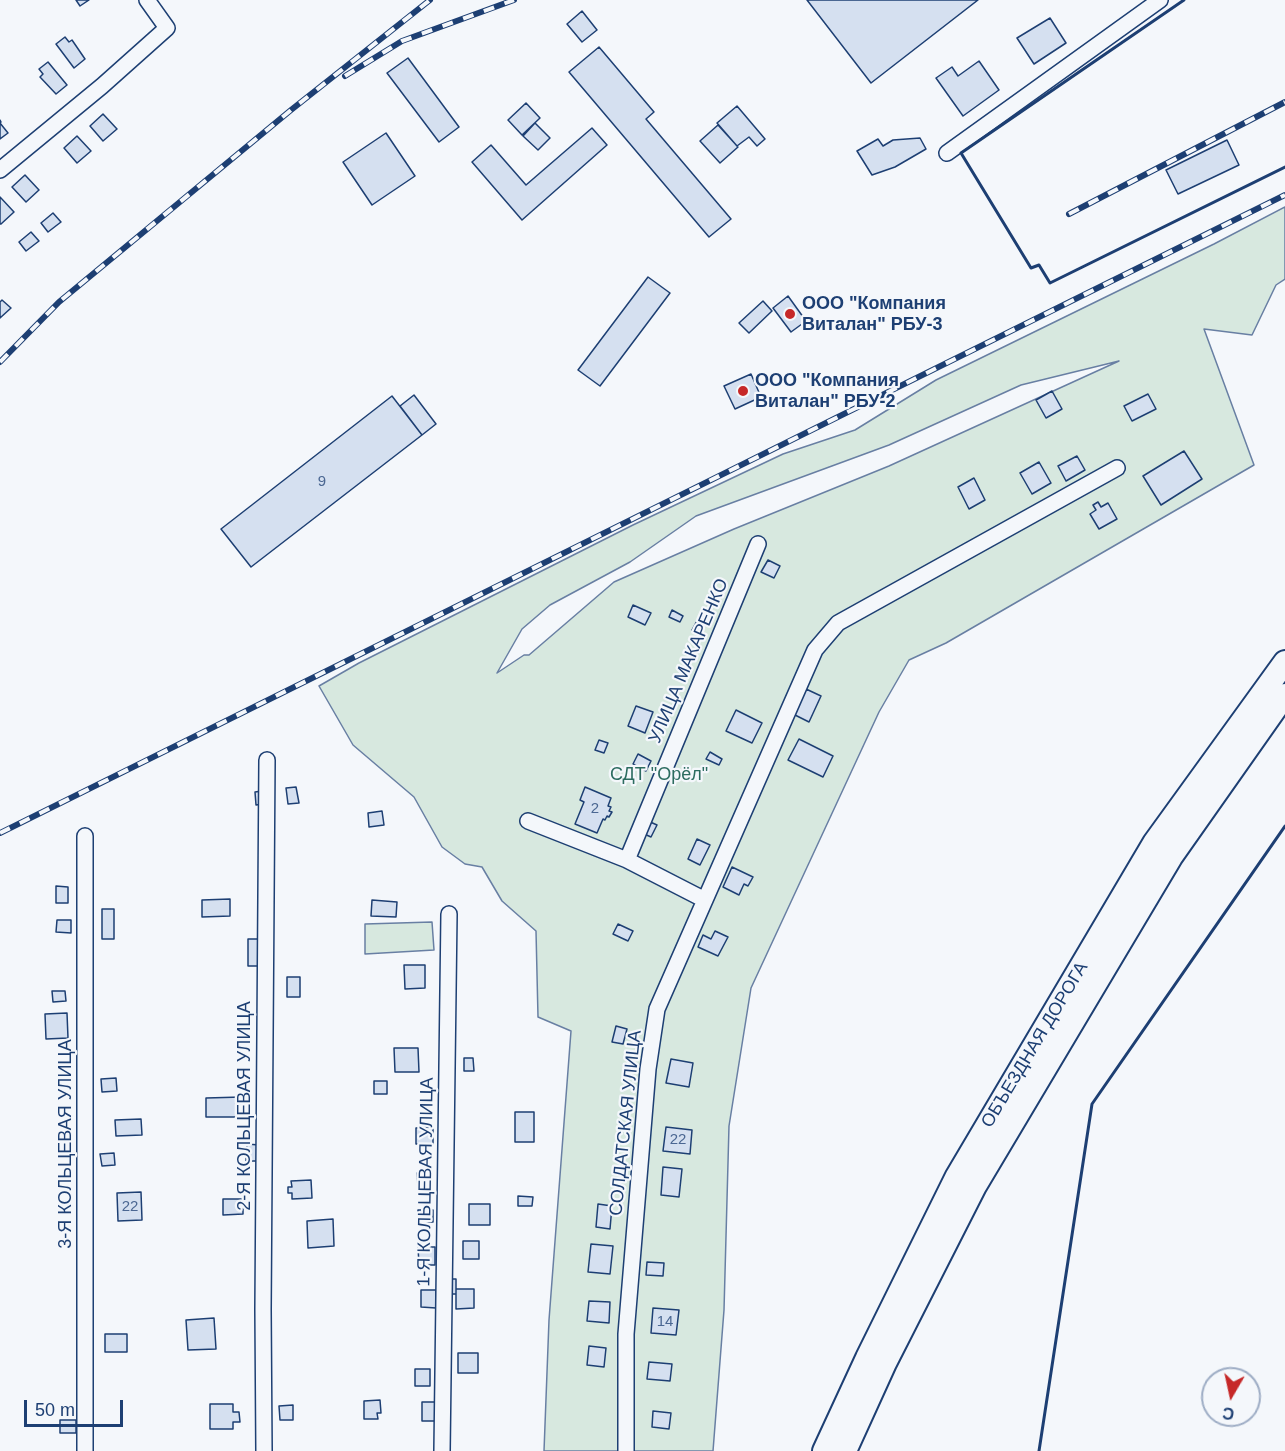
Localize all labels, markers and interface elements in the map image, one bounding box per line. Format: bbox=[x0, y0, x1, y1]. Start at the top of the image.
place label: ООО "Компания Виталан" РБУ-3 bbox=[802, 293, 946, 336]
marker: ООО "Компания Виталан" РБУ-3 bbox=[783, 307, 797, 321]
place label: ООО "Компания Виталан" РБУ-2 bbox=[755, 370, 899, 412]
marker: ООО "Компания Виталан" РБУ-2 bbox=[736, 384, 750, 398]
house number: 9 bbox=[318, 473, 326, 491]
street label: УЛИЦА МАКАРЕНКО bbox=[645, 575, 733, 747]
park label: СДТ "Орёл" bbox=[610, 764, 708, 786]
house number: 2 bbox=[591, 800, 599, 818]
street label: ОБЪЕЗДНАЯ ДОРОГА bbox=[977, 958, 1093, 1132]
street label: 2-Я КОЛЬЦЕВАЯ УЛИЦА bbox=[234, 1001, 256, 1211]
street label: СОЛДАТСКАЯ УЛИЦА bbox=[606, 1029, 646, 1217]
street label: 3-Я КОЛЬЦЕВАЯ УЛИЦА bbox=[55, 1039, 77, 1249]
street label: 1-Я КОЛЬЦЕВАЯ УЛИЦА bbox=[413, 1077, 439, 1287]
house number: 22 bbox=[670, 1131, 686, 1149]
house number: 22 bbox=[122, 1198, 138, 1216]
house number: 14 bbox=[657, 1313, 673, 1331]
north arrow bbox=[1201, 1367, 1261, 1427]
scale bar bbox=[27, 1388, 126, 1426]
text: 50 m bbox=[35, 1400, 75, 1420]
text: С bbox=[1221, 1404, 1235, 1423]

